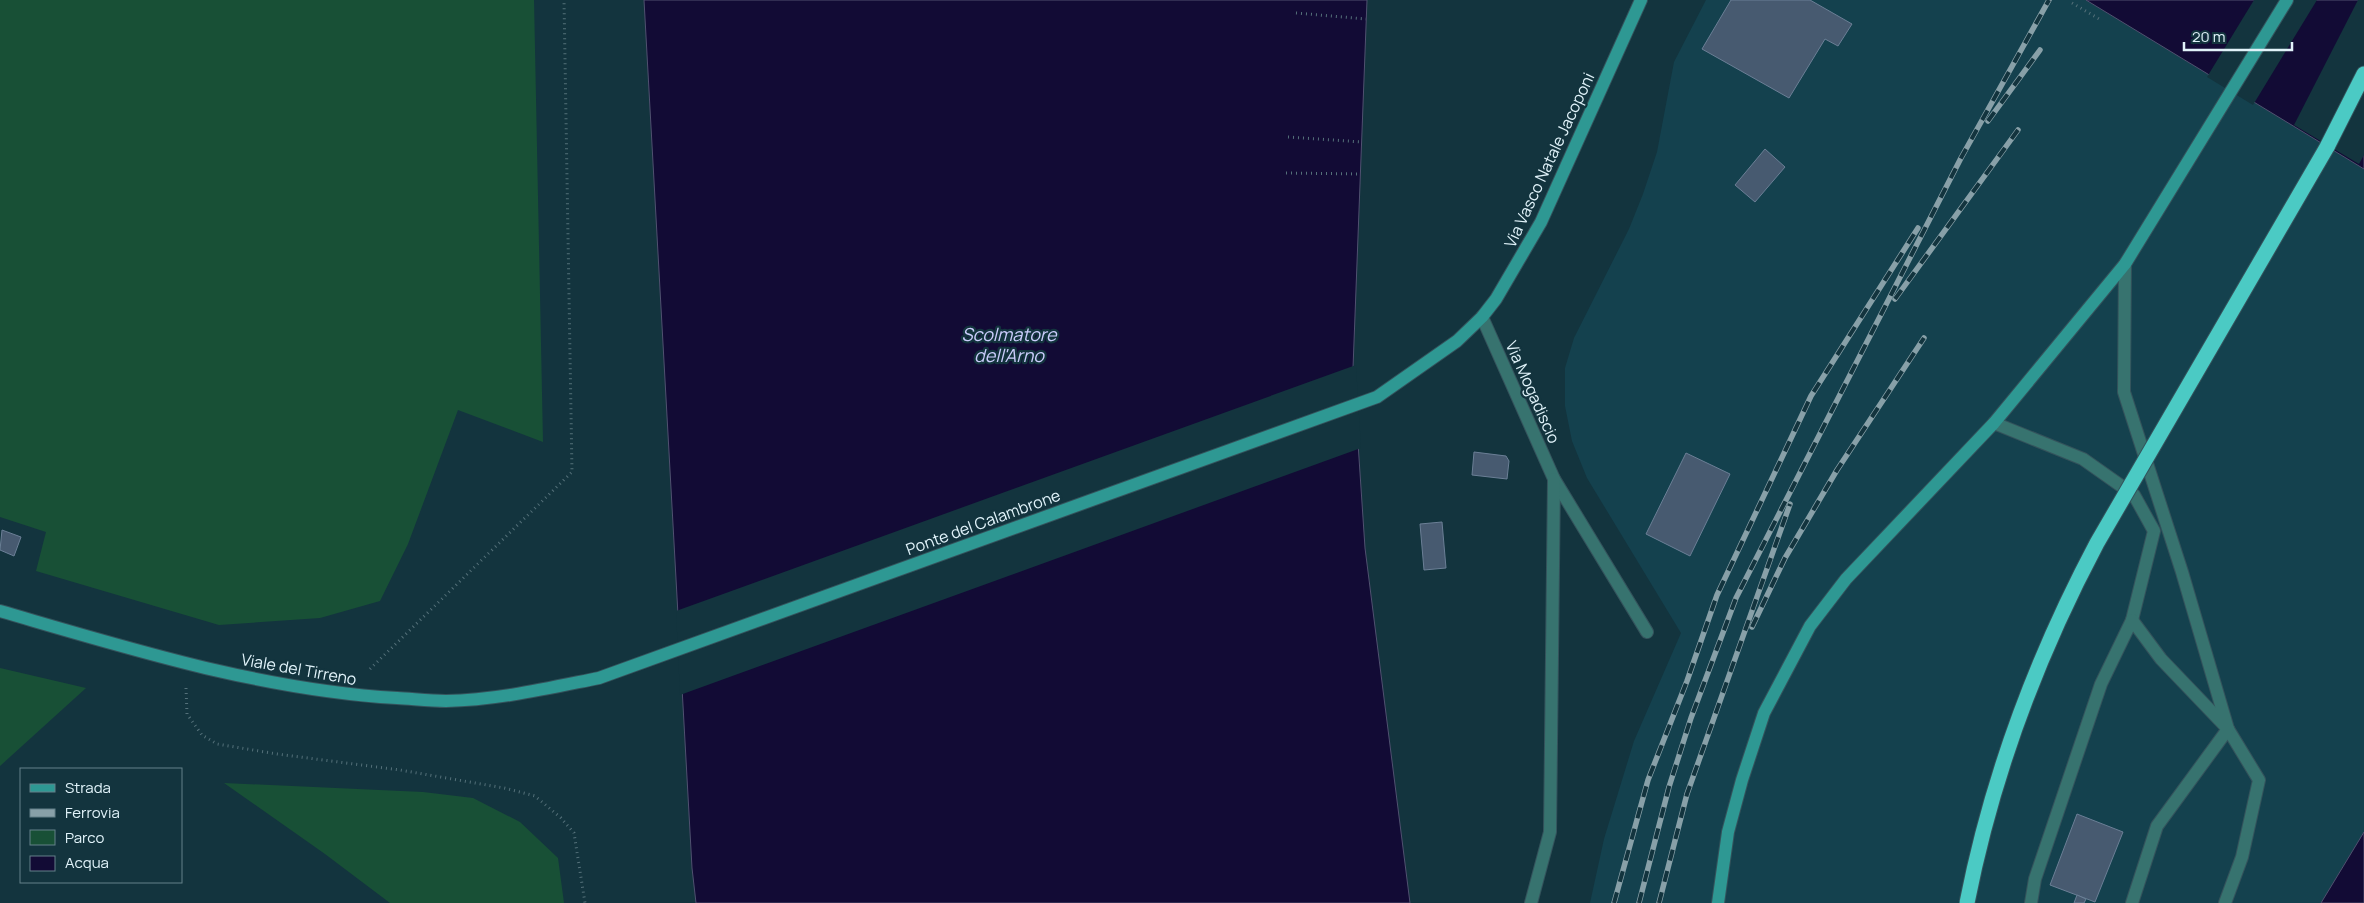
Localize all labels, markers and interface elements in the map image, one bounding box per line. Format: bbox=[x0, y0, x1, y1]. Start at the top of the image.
scale bar bbox=[2184, 20, 2292, 52]
text: 20 m bbox=[2192, 26, 2225, 47]
street label: Via Vasco Natale Jacoponi bbox=[1499, 69, 1599, 251]
water label: Scolmatore dell'Arno bbox=[961, 322, 1058, 367]
street label: Via Mogadiscio bbox=[1501, 337, 1565, 447]
street label: Ponte del Calambrone bbox=[903, 484, 1063, 560]
street label: Viale del Tirreno bbox=[240, 648, 358, 690]
legend bbox=[20, 768, 182, 883]
text: Strada bbox=[65, 777, 111, 798]
text: Ferrovia bbox=[65, 802, 120, 823]
text: Parco bbox=[65, 827, 104, 848]
text: Acqua bbox=[65, 852, 109, 873]

